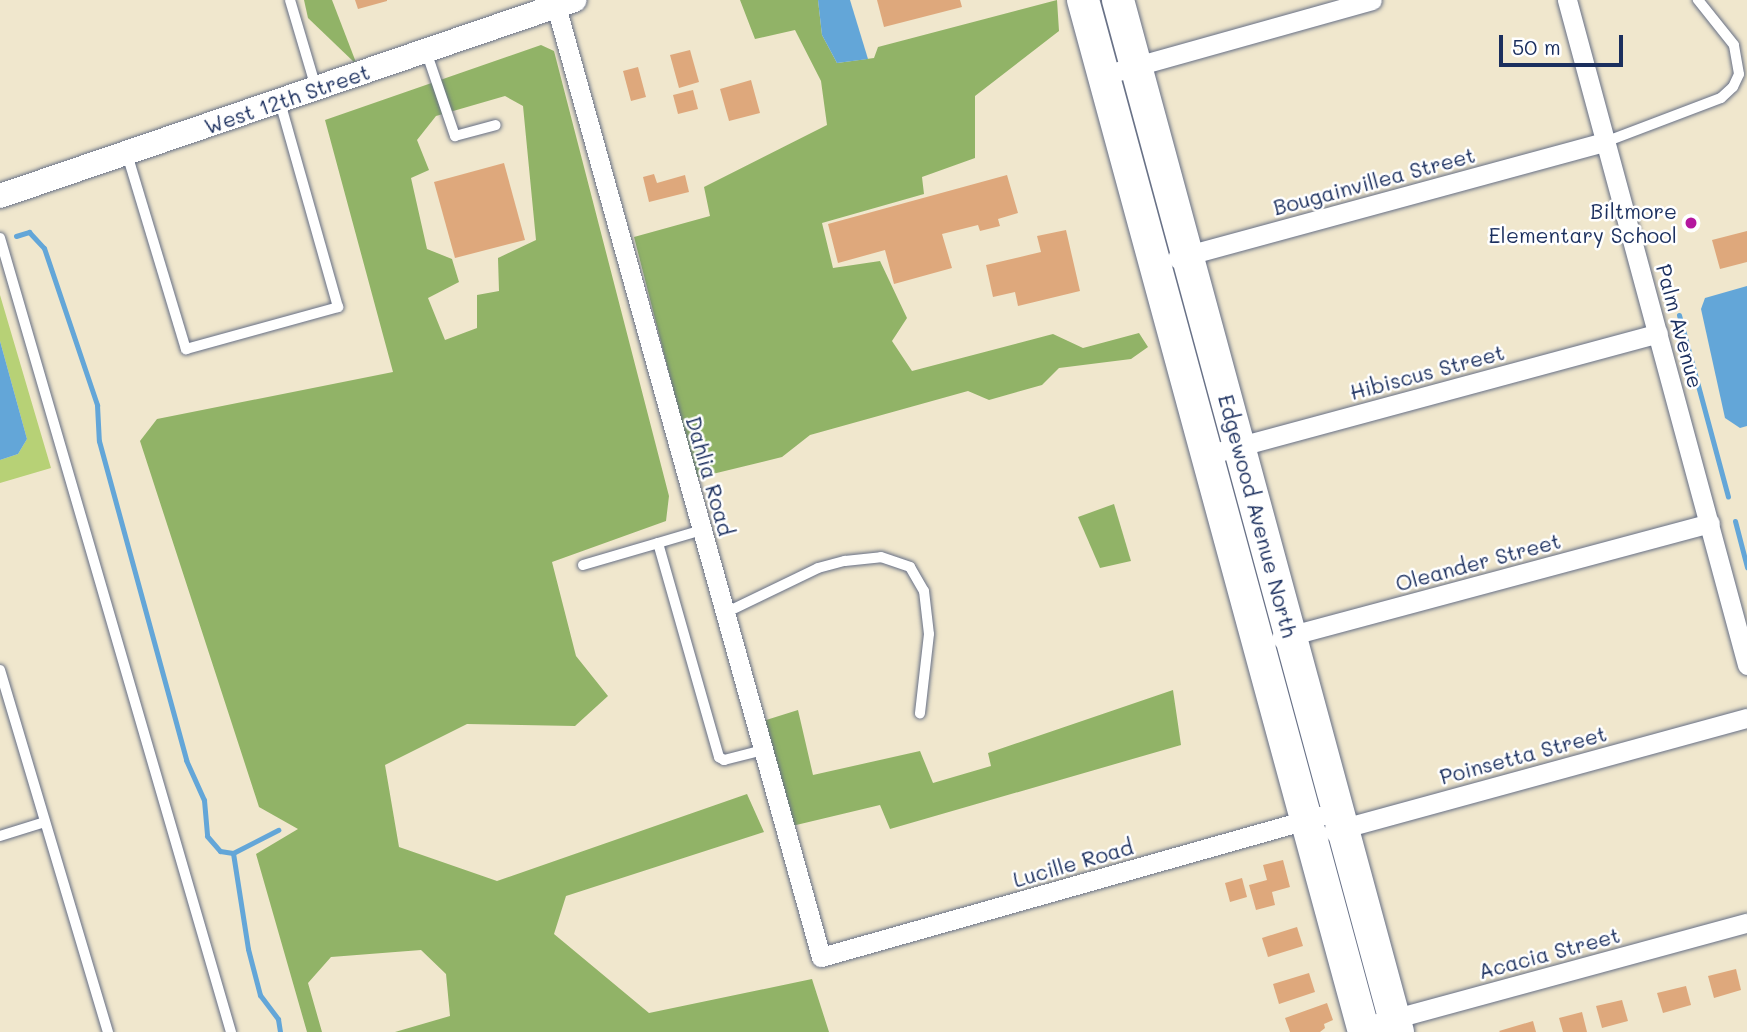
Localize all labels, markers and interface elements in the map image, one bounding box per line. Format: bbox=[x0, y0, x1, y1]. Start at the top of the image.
scale bar bbox=[1502, 21, 1626, 65]
text: 50 m bbox=[1512, 33, 1561, 60]
street label: West 12th Street bbox=[201, 59, 373, 139]
street label: Bougainvillea Street bbox=[1270, 142, 1478, 220]
place label: Biltmore Elementary School bbox=[1489, 198, 1677, 248]
marker: Biltmore Elementary School bbox=[1683, 215, 1699, 231]
street label: Palm Avenue bbox=[1651, 261, 1709, 391]
street label: Hibiscus Street bbox=[1347, 339, 1507, 405]
street label: Edgewood Avenue North bbox=[1213, 392, 1303, 640]
street label: Dahlia Road bbox=[681, 413, 739, 539]
street label: Oleander Street bbox=[1393, 528, 1563, 596]
street label: Poinsetta Street bbox=[1437, 721, 1609, 789]
street label: Lucille Road bbox=[1010, 834, 1136, 892]
street label: Acacia Street bbox=[1476, 922, 1622, 984]

